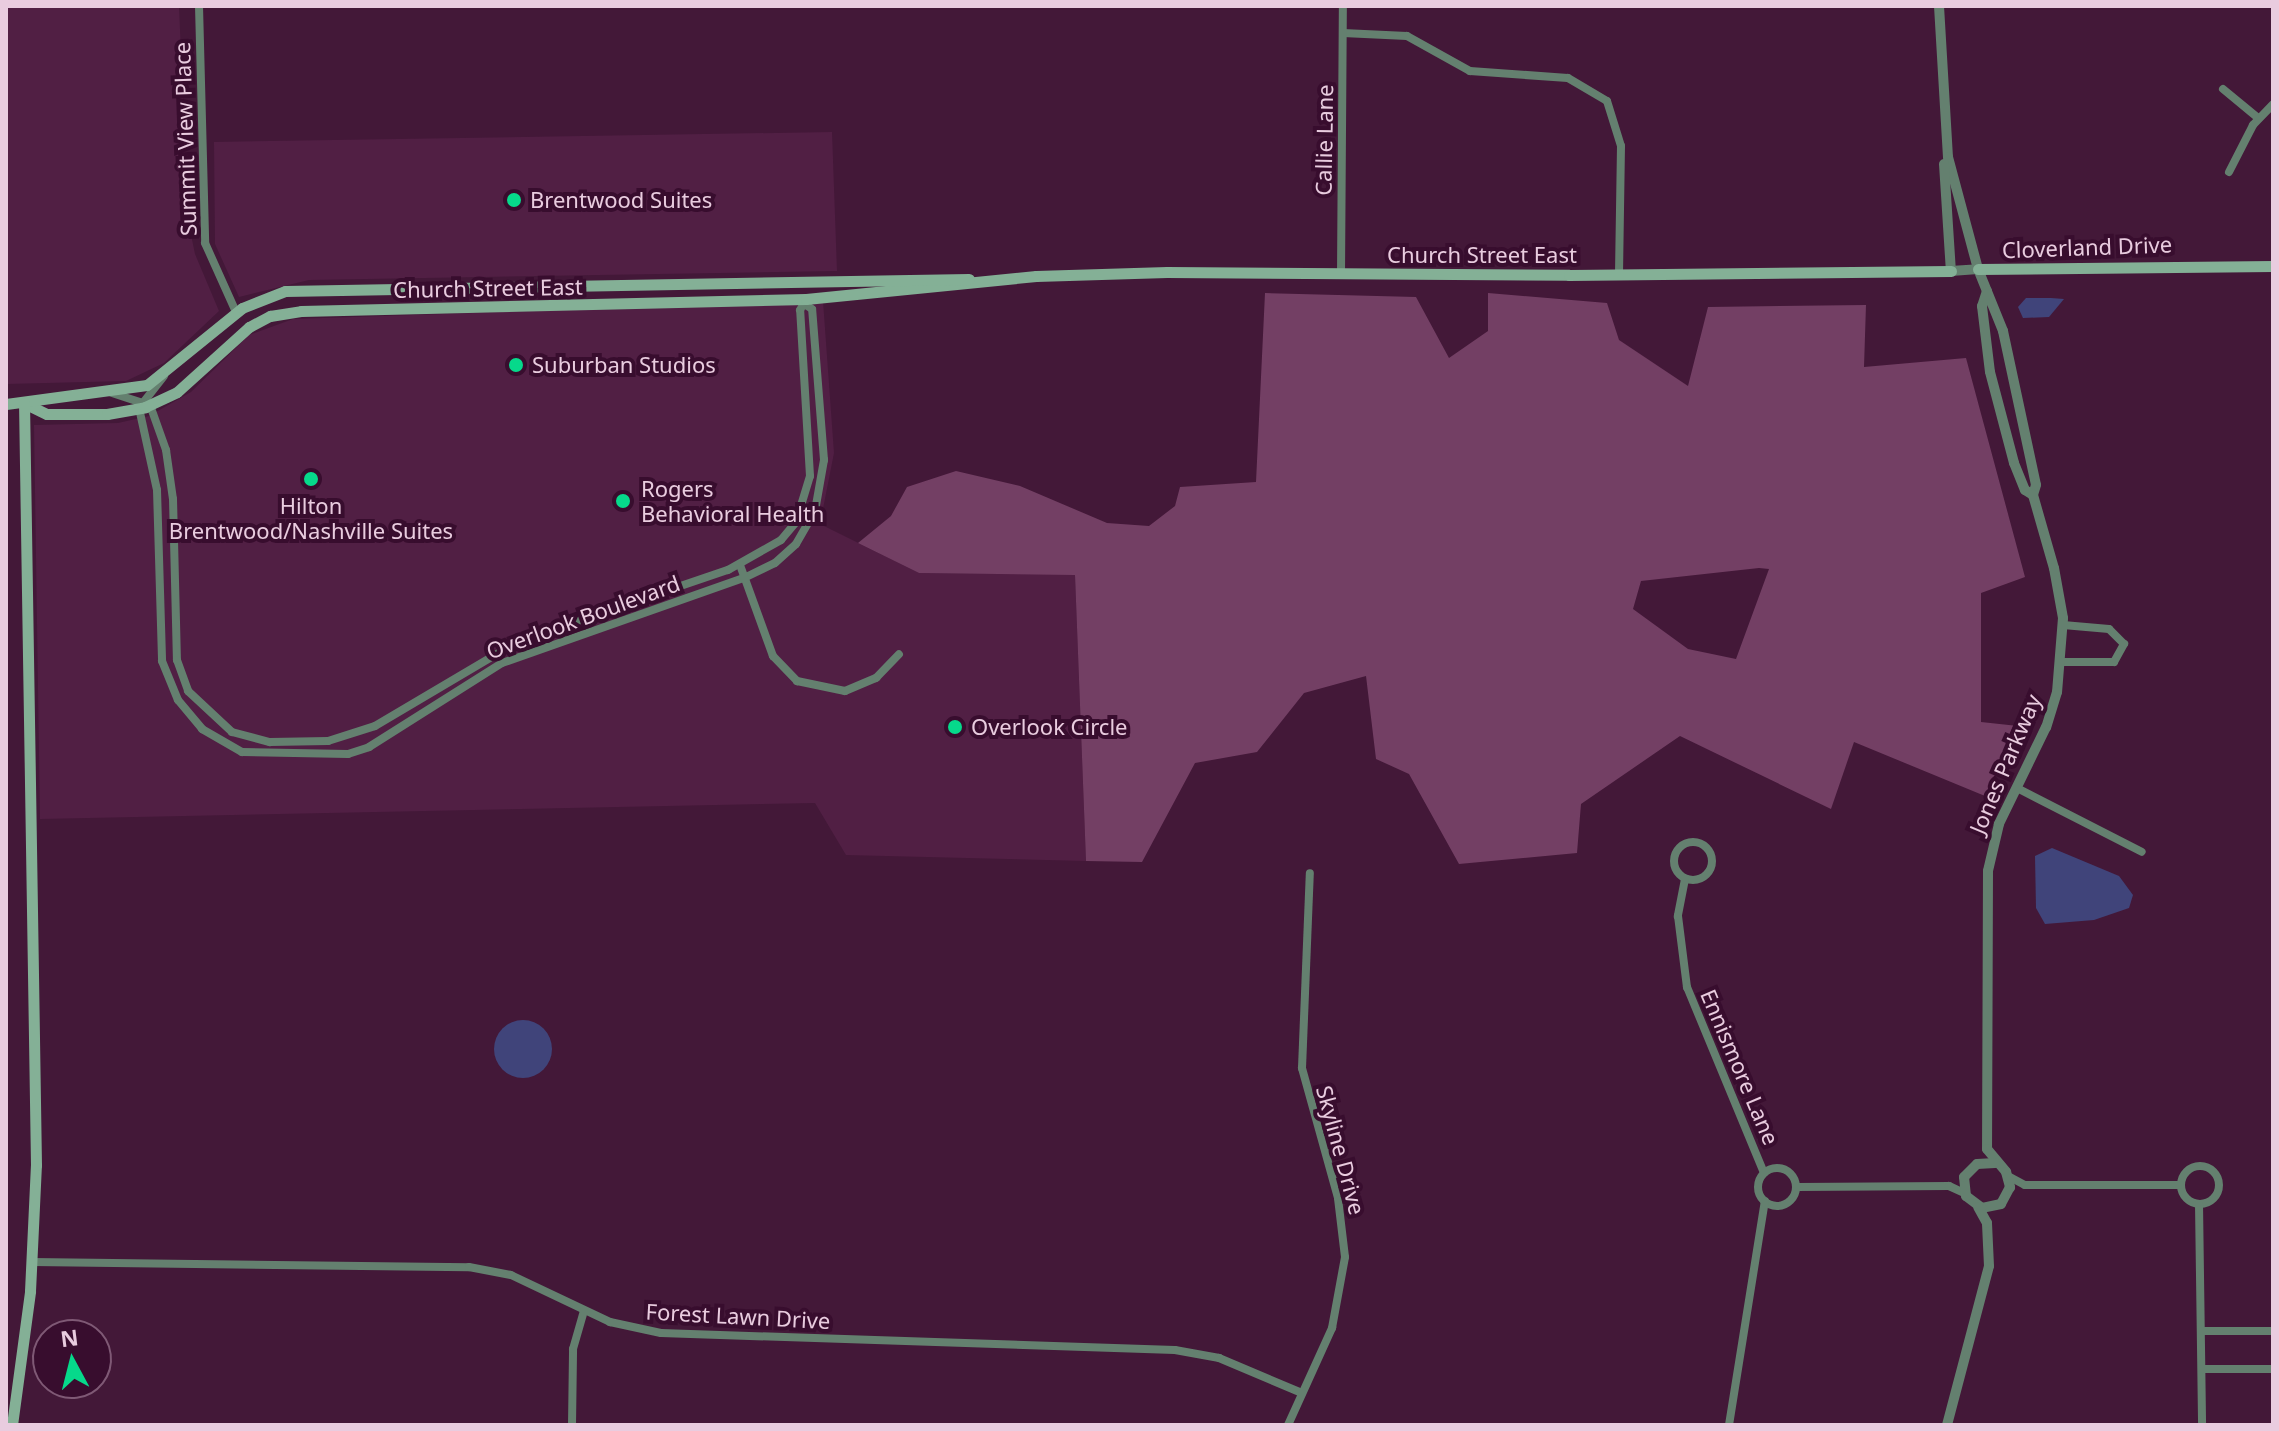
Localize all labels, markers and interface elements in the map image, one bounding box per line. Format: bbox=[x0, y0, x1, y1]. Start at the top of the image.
street label: Summit View Place bbox=[168, 41, 202, 237]
street label: Callie Lane bbox=[1310, 84, 1338, 196]
place label: Brentwood Suites bbox=[530, 187, 712, 213]
marker: Brentwood Suites bbox=[505, 191, 523, 209]
street label: Cloverland Drive bbox=[2001, 231, 2173, 263]
street label: Church Street East bbox=[1387, 242, 1577, 268]
street label: Church Street East bbox=[393, 273, 583, 303]
place label: Suburban Studios bbox=[532, 352, 716, 378]
marker: Suburban Studios bbox=[507, 356, 525, 374]
marker: Hilton Brentwood/Nashville Suites bbox=[302, 470, 320, 488]
place label: Rogers Behavioral Health bbox=[641, 475, 824, 526]
marker: Rogers Behavioral Health bbox=[612, 490, 634, 512]
place label: Hilton Brentwood/Nashville Suites bbox=[169, 492, 453, 544]
street label: Overlook Boulevard bbox=[483, 570, 683, 664]
street label: Jones Parkway bbox=[1964, 690, 2046, 838]
place label: Overlook Circle bbox=[971, 714, 1127, 740]
marker: Overlook Circle bbox=[946, 718, 964, 736]
street label: Ennismore Lane bbox=[1695, 985, 1785, 1149]
street label: Skyline Drive bbox=[1311, 1083, 1371, 1217]
street label: Forest Lawn Drive bbox=[645, 1298, 831, 1334]
north arrow bbox=[32, 1319, 112, 1399]
text: N bbox=[59, 1321, 80, 1353]

